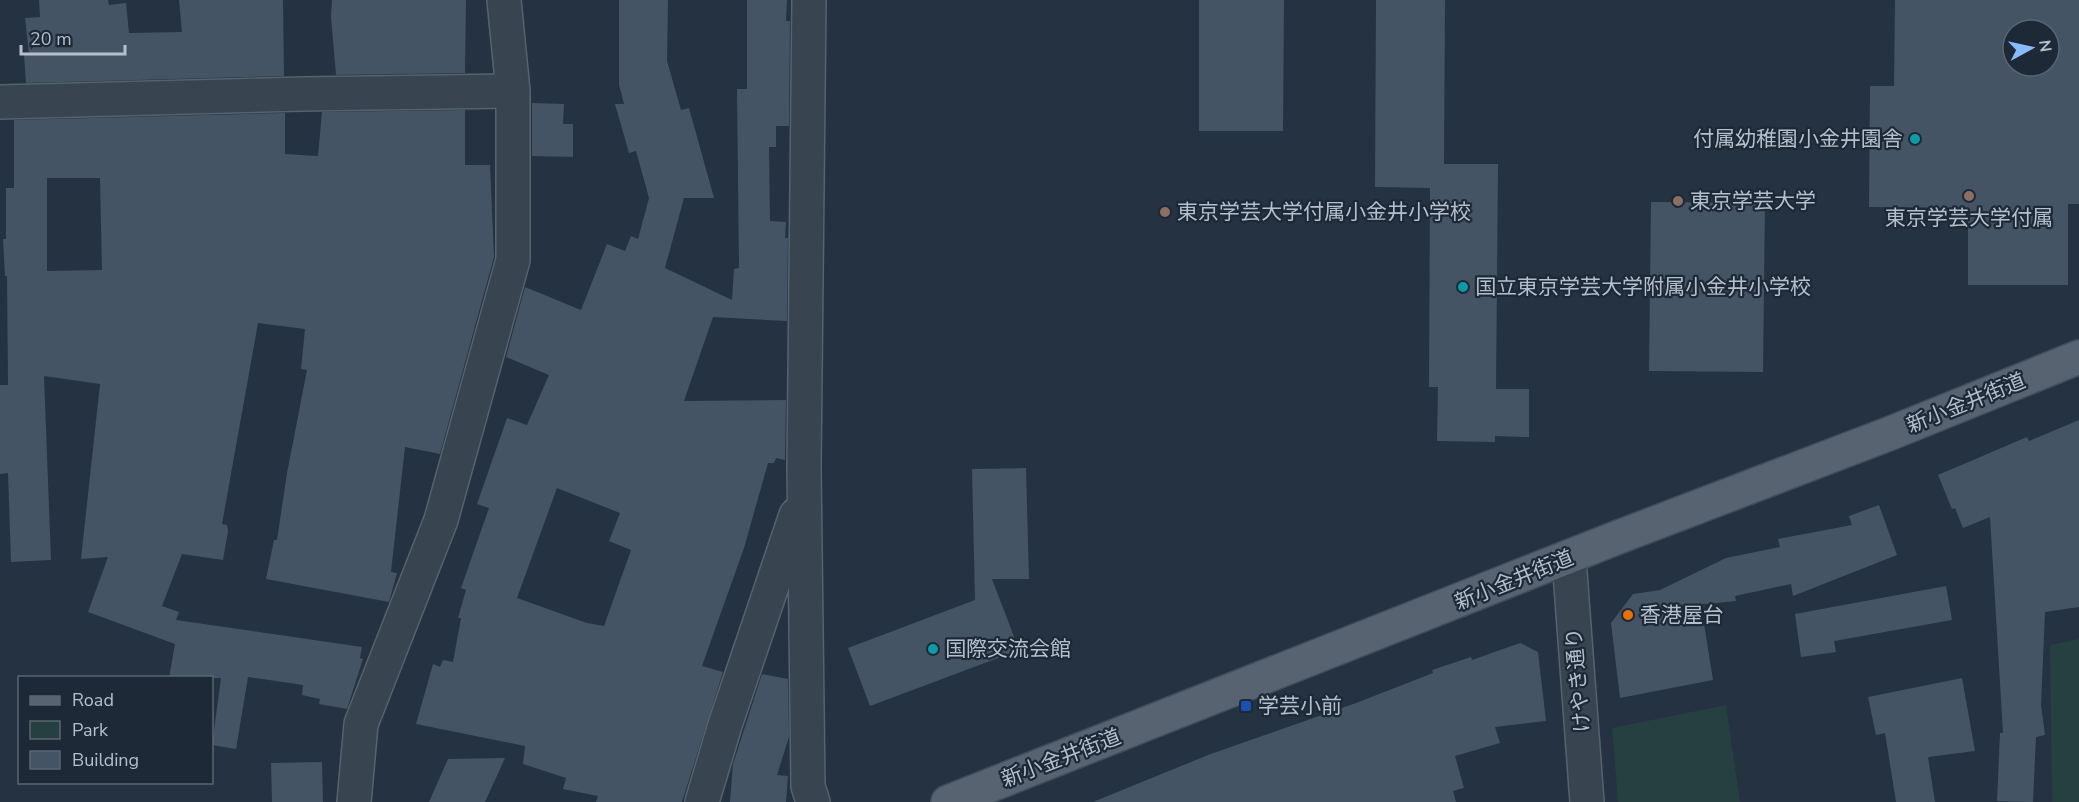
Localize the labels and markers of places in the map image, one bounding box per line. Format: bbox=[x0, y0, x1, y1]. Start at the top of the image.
place label: 付属幼稚園小金井園舎 bbox=[1693, 125, 1903, 153]
marker: 付属幼稚園小金井園舎 bbox=[1908, 132, 1922, 146]
place label: 東京学芸大学 bbox=[1690, 187, 1816, 215]
marker: 東京学芸大学付属 bbox=[1962, 189, 1976, 203]
marker: 東京学芸大学 bbox=[1671, 194, 1685, 208]
place label: 東京学芸大学付属小金井小学校 bbox=[1177, 198, 1471, 226]
place label: 東京学芸大学付属 bbox=[1885, 204, 2053, 232]
marker: 東京学芸大学付属小金井小学校 bbox=[1158, 205, 1172, 219]
place label: 国立東京学芸大学附属小金井小学校 bbox=[1475, 273, 1811, 301]
marker: 国立東京学芸大学附属小金井小学校 bbox=[1456, 280, 1470, 294]
place label: 香港屋台 bbox=[1640, 601, 1724, 629]
marker: 香港屋台 bbox=[1621, 608, 1635, 622]
place label: 国際交流会館 bbox=[945, 635, 1071, 663]
marker: 国際交流会館 bbox=[926, 642, 940, 656]
place label: 学芸小前 bbox=[1258, 692, 1342, 720]
marker: 学芸小前 bbox=[1239, 699, 1253, 713]

